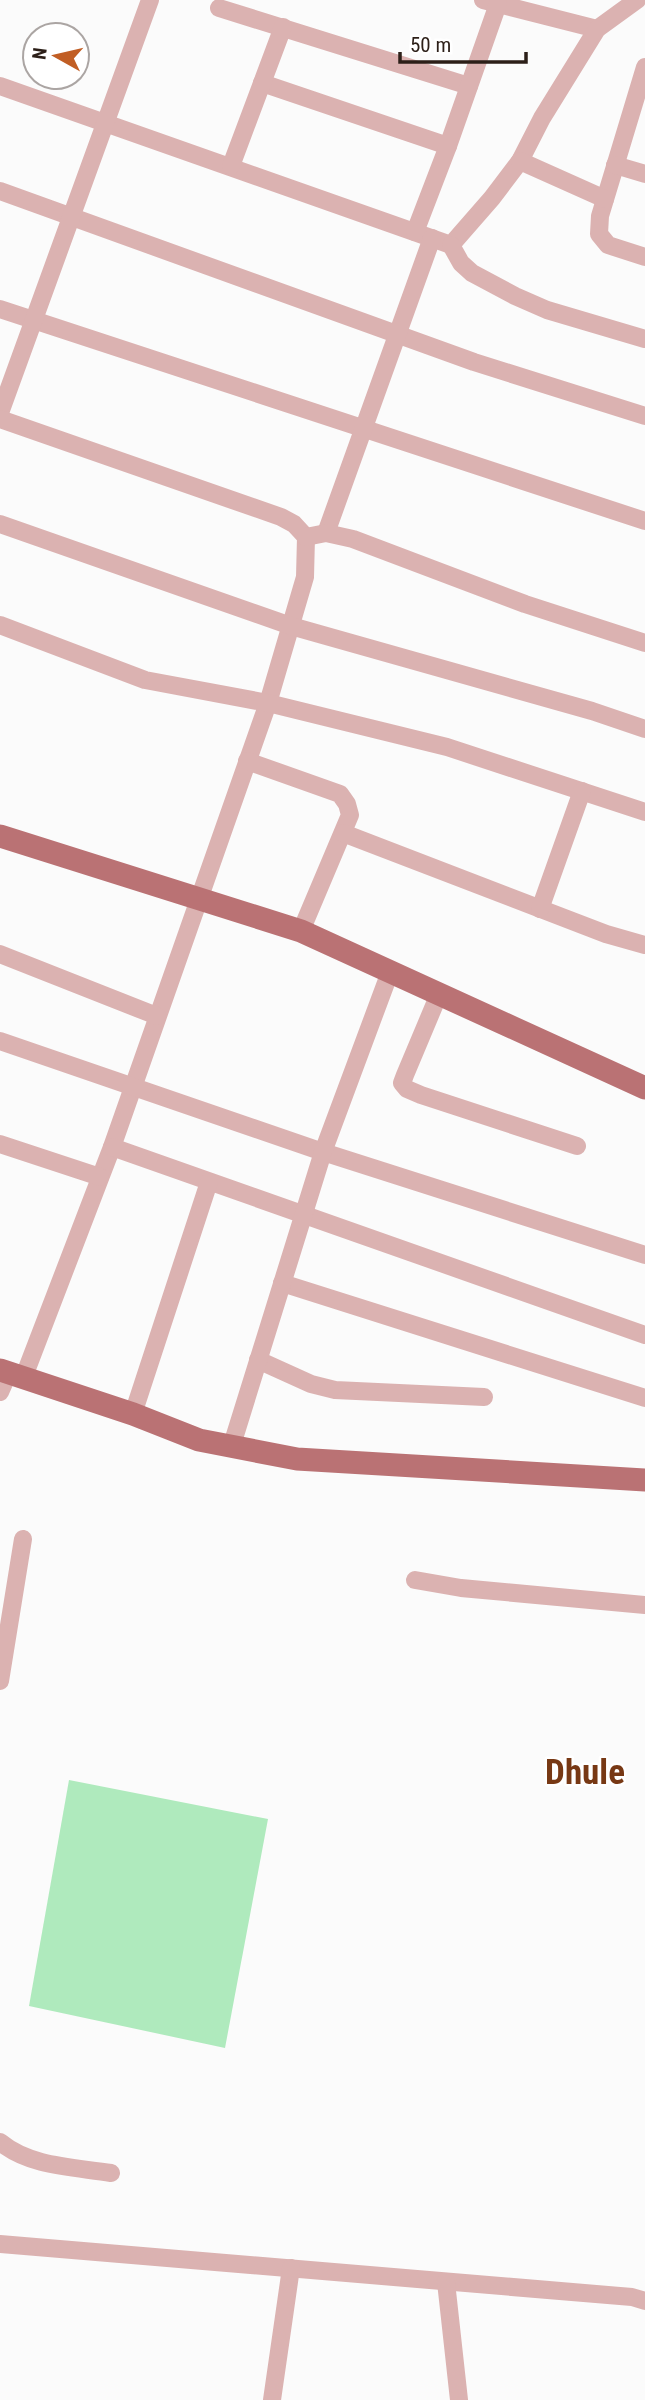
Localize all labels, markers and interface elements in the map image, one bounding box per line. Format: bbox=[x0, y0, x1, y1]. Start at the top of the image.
north arrow bbox=[21, 21, 91, 91]
scale bar bbox=[400, 21, 526, 65]
text: 50 m bbox=[410, 33, 451, 57]
text: N bbox=[27, 46, 52, 61]
district label: Dhule bbox=[545, 1752, 625, 1793]

